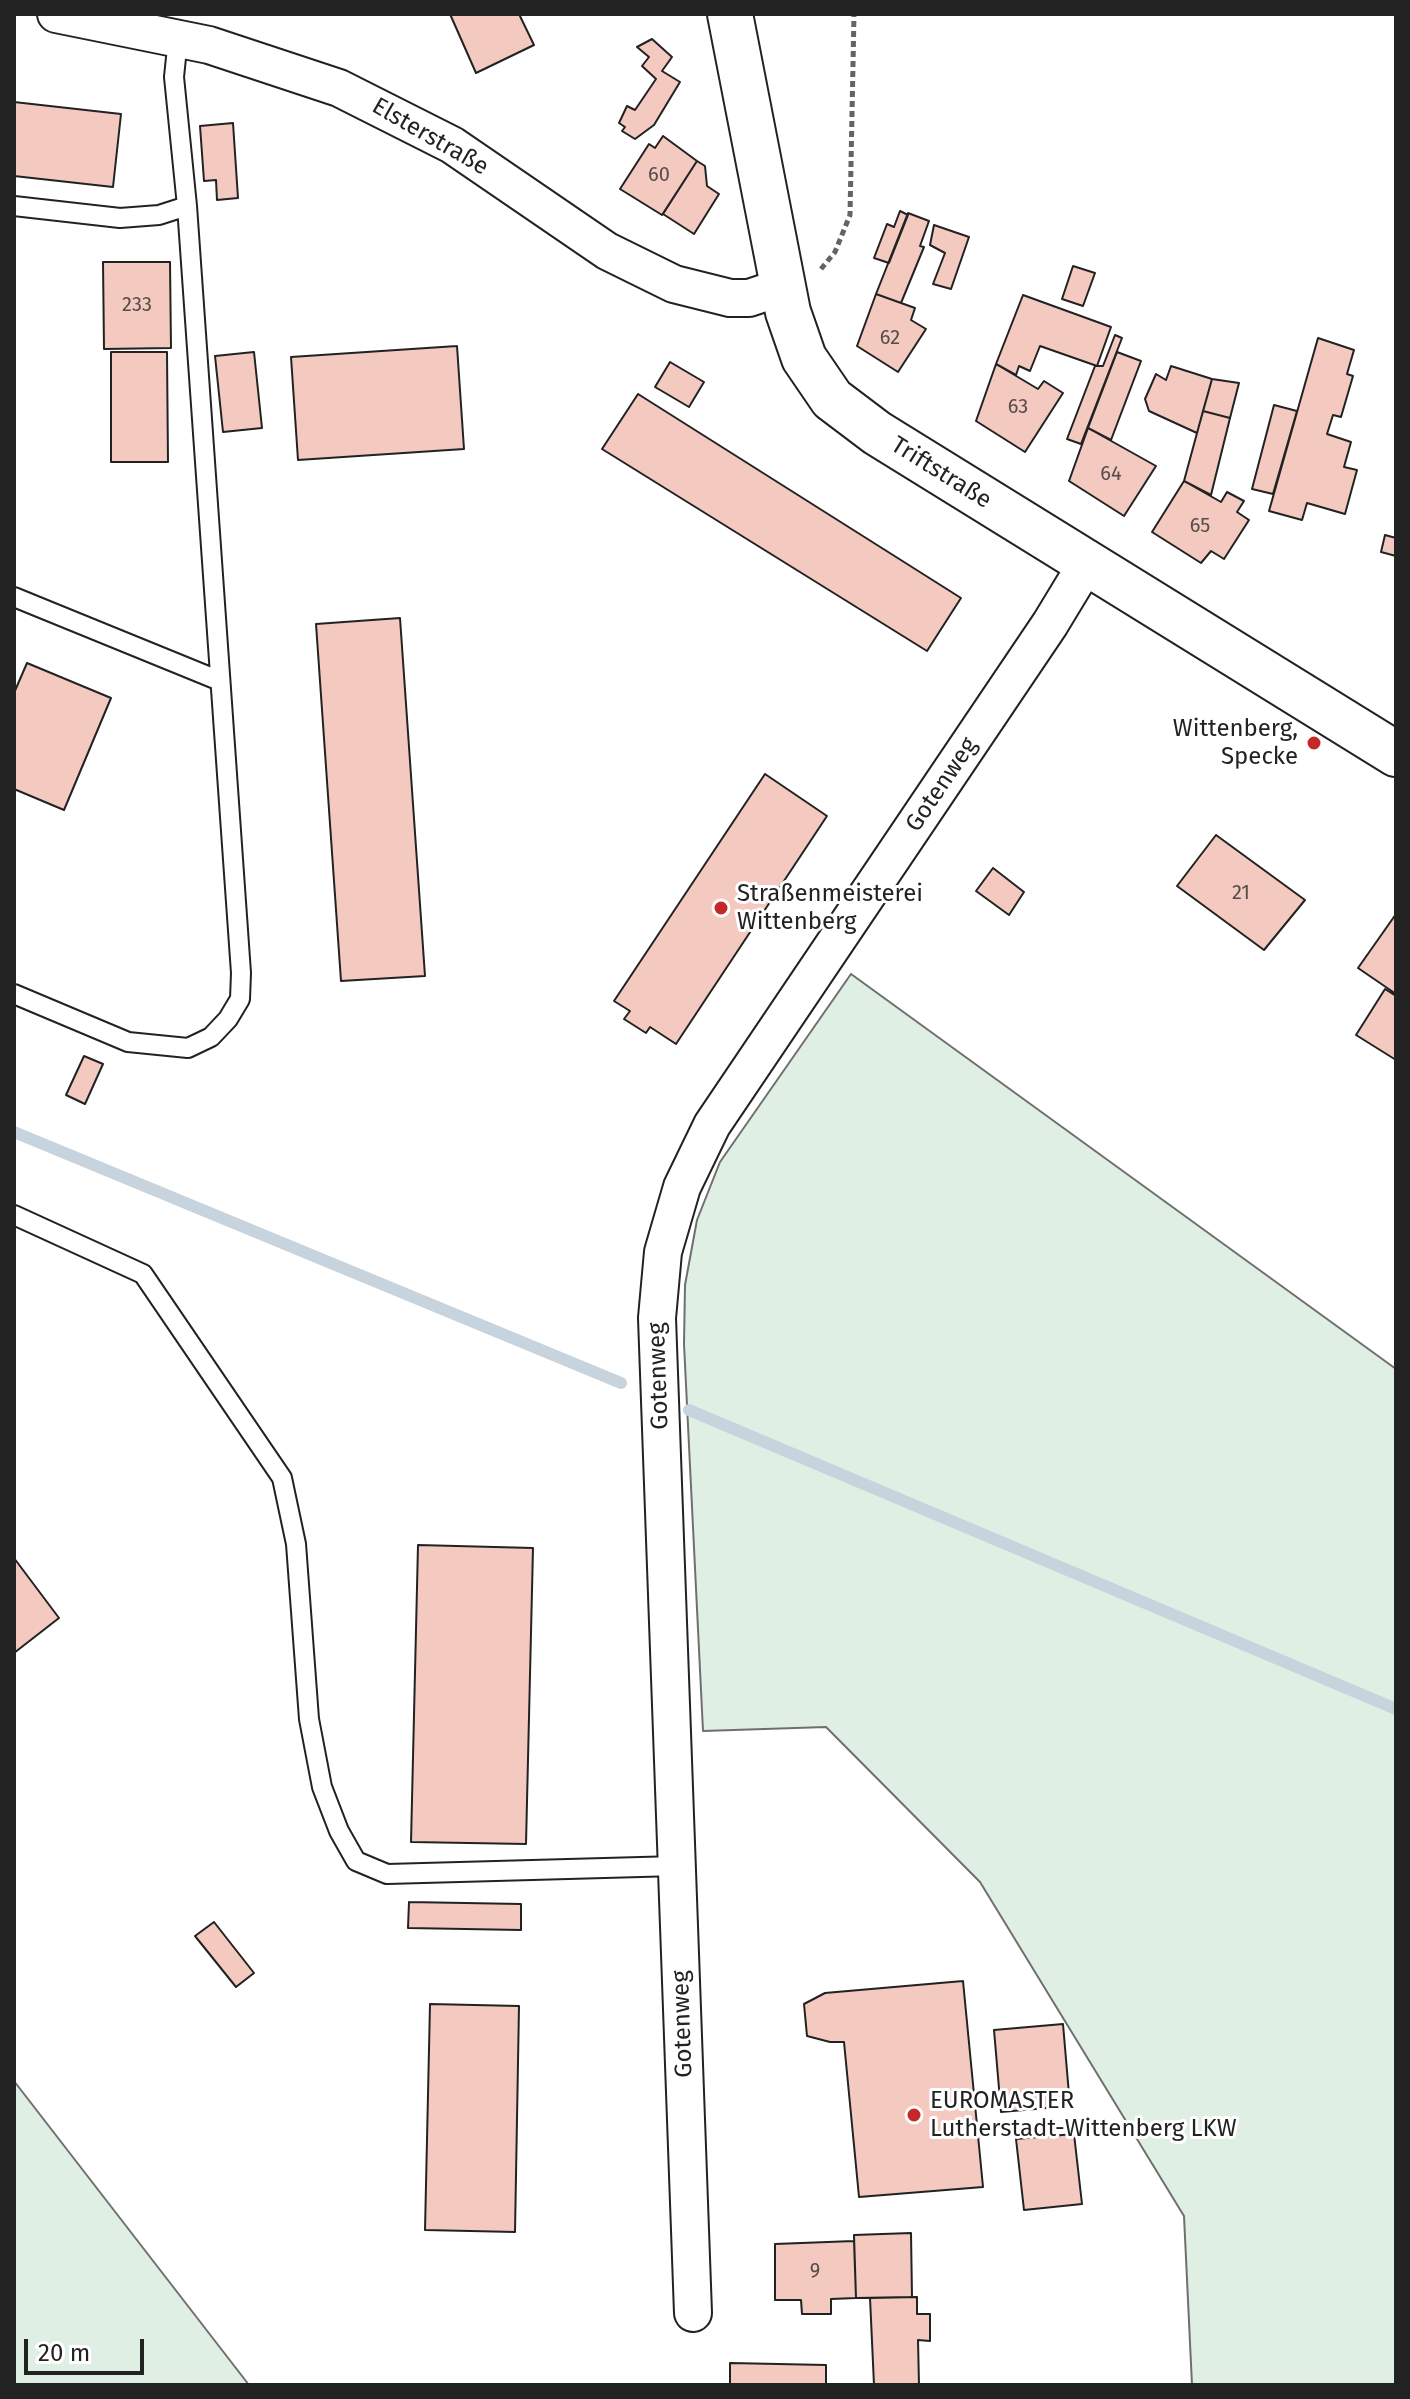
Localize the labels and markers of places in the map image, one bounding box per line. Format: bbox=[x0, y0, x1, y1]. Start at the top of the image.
place label: Wittenberg, Specke bbox=[1173, 715, 1298, 771]
marker: Wittenberg, Specke bbox=[1305, 734, 1323, 752]
place label: Straßenmeisterei Wittenberg bbox=[737, 880, 923, 936]
marker: Straßenmeisterei Wittenberg bbox=[712, 899, 730, 917]
place label: EUROMASTER Lutherstadt-Wittenberg LKW bbox=[930, 2087, 1236, 2143]
marker: EUROMASTER Lutherstadt-Wittenberg LKW bbox=[905, 2106, 923, 2124]

